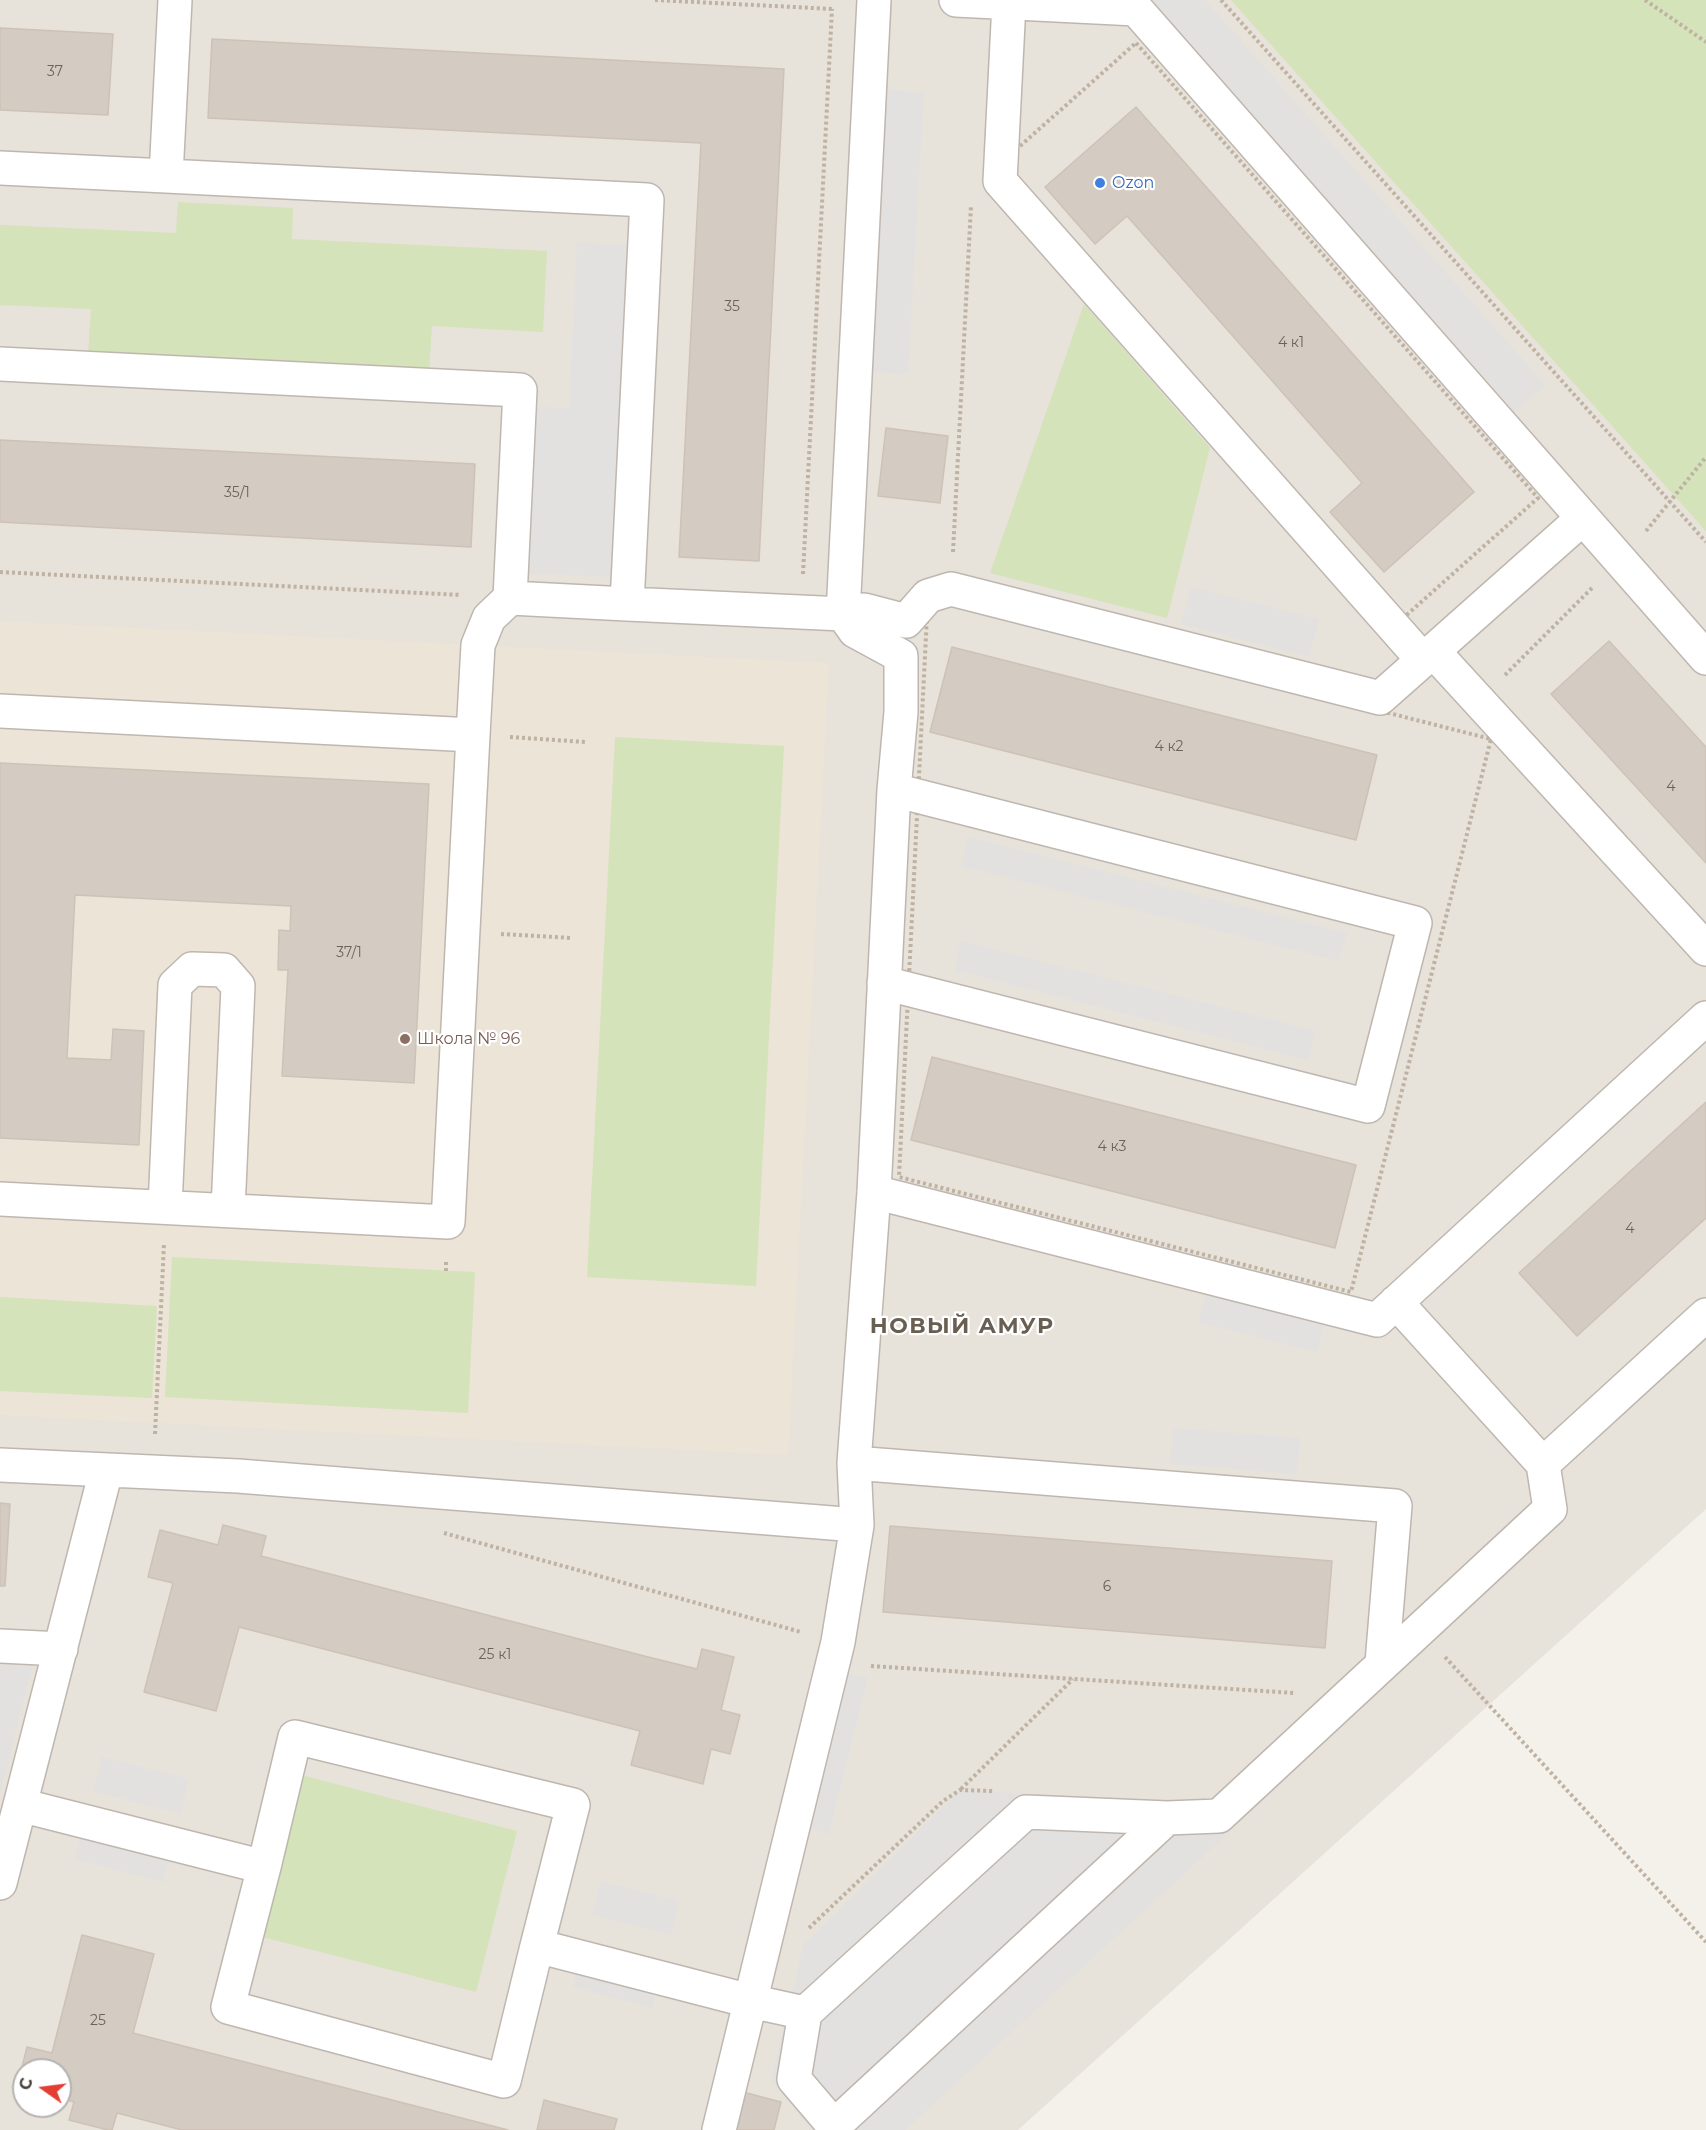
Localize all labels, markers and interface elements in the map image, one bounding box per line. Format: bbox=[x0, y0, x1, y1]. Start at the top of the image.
house number: 37 bbox=[47, 64, 63, 80]
place label: Ozon bbox=[1112, 173, 1154, 193]
marker: Ozon bbox=[1093, 176, 1107, 190]
house number: 35 bbox=[724, 299, 740, 315]
house number: 4 к1 bbox=[1278, 335, 1304, 351]
house number: 35/1 bbox=[224, 485, 250, 501]
house number: 4 к2 bbox=[1155, 739, 1183, 755]
house number: 4 bbox=[1666, 779, 1676, 795]
house number: 37/1 bbox=[336, 945, 362, 961]
place label: Школа № 96 bbox=[417, 1029, 520, 1049]
marker: Школа № 96 bbox=[398, 1032, 412, 1046]
house number: 4 к3 bbox=[1098, 1139, 1126, 1155]
house number: 4 bbox=[1625, 1221, 1635, 1237]
district label: НОВЫЙ АМУР bbox=[870, 1314, 1054, 1340]
house number: 6 bbox=[1103, 1579, 1111, 1595]
house number: 25 к1 bbox=[479, 1647, 511, 1663]
house number: 25 bbox=[90, 2013, 106, 2029]
north arrow bbox=[12, 2058, 72, 2118]
text: С bbox=[15, 2076, 37, 2092]

